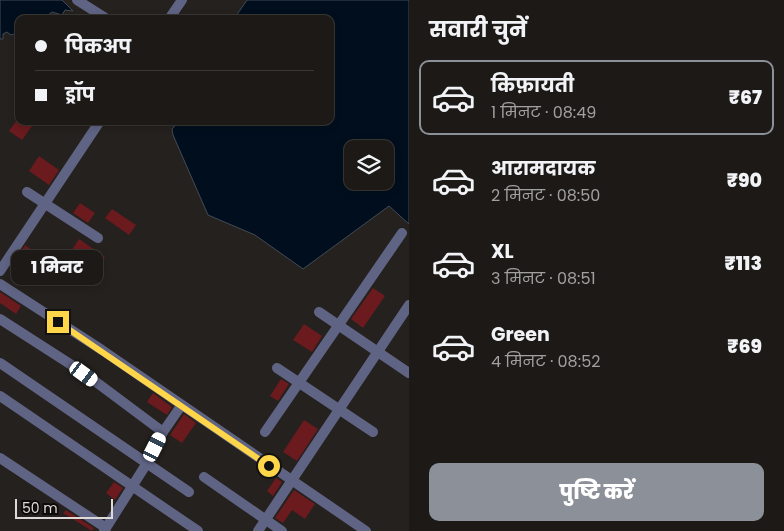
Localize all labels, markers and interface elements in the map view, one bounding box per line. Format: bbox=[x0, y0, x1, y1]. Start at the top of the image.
text: सवारी चुनें bbox=[429, 14, 527, 45]
text: पिकअप bbox=[65, 33, 131, 60]
text: किफ़ायती bbox=[491, 72, 574, 99]
icon: car bbox=[431, 75, 476, 120]
text: ड्रॉप bbox=[65, 81, 95, 108]
text: ₹67 bbox=[729, 84, 762, 111]
text: 1 मिनट · 08:49 bbox=[491, 101, 596, 124]
map controls bbox=[344, 140, 394, 190]
button: layers bbox=[344, 140, 394, 190]
text: आरामदायक bbox=[491, 155, 596, 182]
icon: car bbox=[431, 158, 476, 203]
text: ₹90 bbox=[727, 167, 762, 194]
text: 2 मिनट · 08:50 bbox=[491, 184, 600, 207]
text: XL bbox=[491, 238, 514, 265]
icon: car bbox=[431, 241, 476, 286]
callout: 1 मिनट bbox=[12, 250, 104, 284]
text: ₹113 bbox=[725, 250, 762, 277]
text: 1 मिनट bbox=[31, 256, 83, 279]
text: 3 मिनट · 08:51 bbox=[491, 267, 596, 290]
route end bbox=[47, 311, 69, 333]
text: Green bbox=[491, 321, 550, 348]
icon: car bbox=[431, 324, 476, 369]
text: ₹69 bbox=[727, 333, 762, 360]
text: 4 मिनट · 08:52 bbox=[491, 350, 600, 373]
car bbox=[67, 359, 100, 389]
car bbox=[141, 430, 168, 464]
route start bbox=[258, 455, 280, 477]
button: पुष्टि करें bbox=[429, 463, 764, 521]
scale bar bbox=[15, 496, 112, 519]
text: 50 m bbox=[22, 498, 58, 518]

